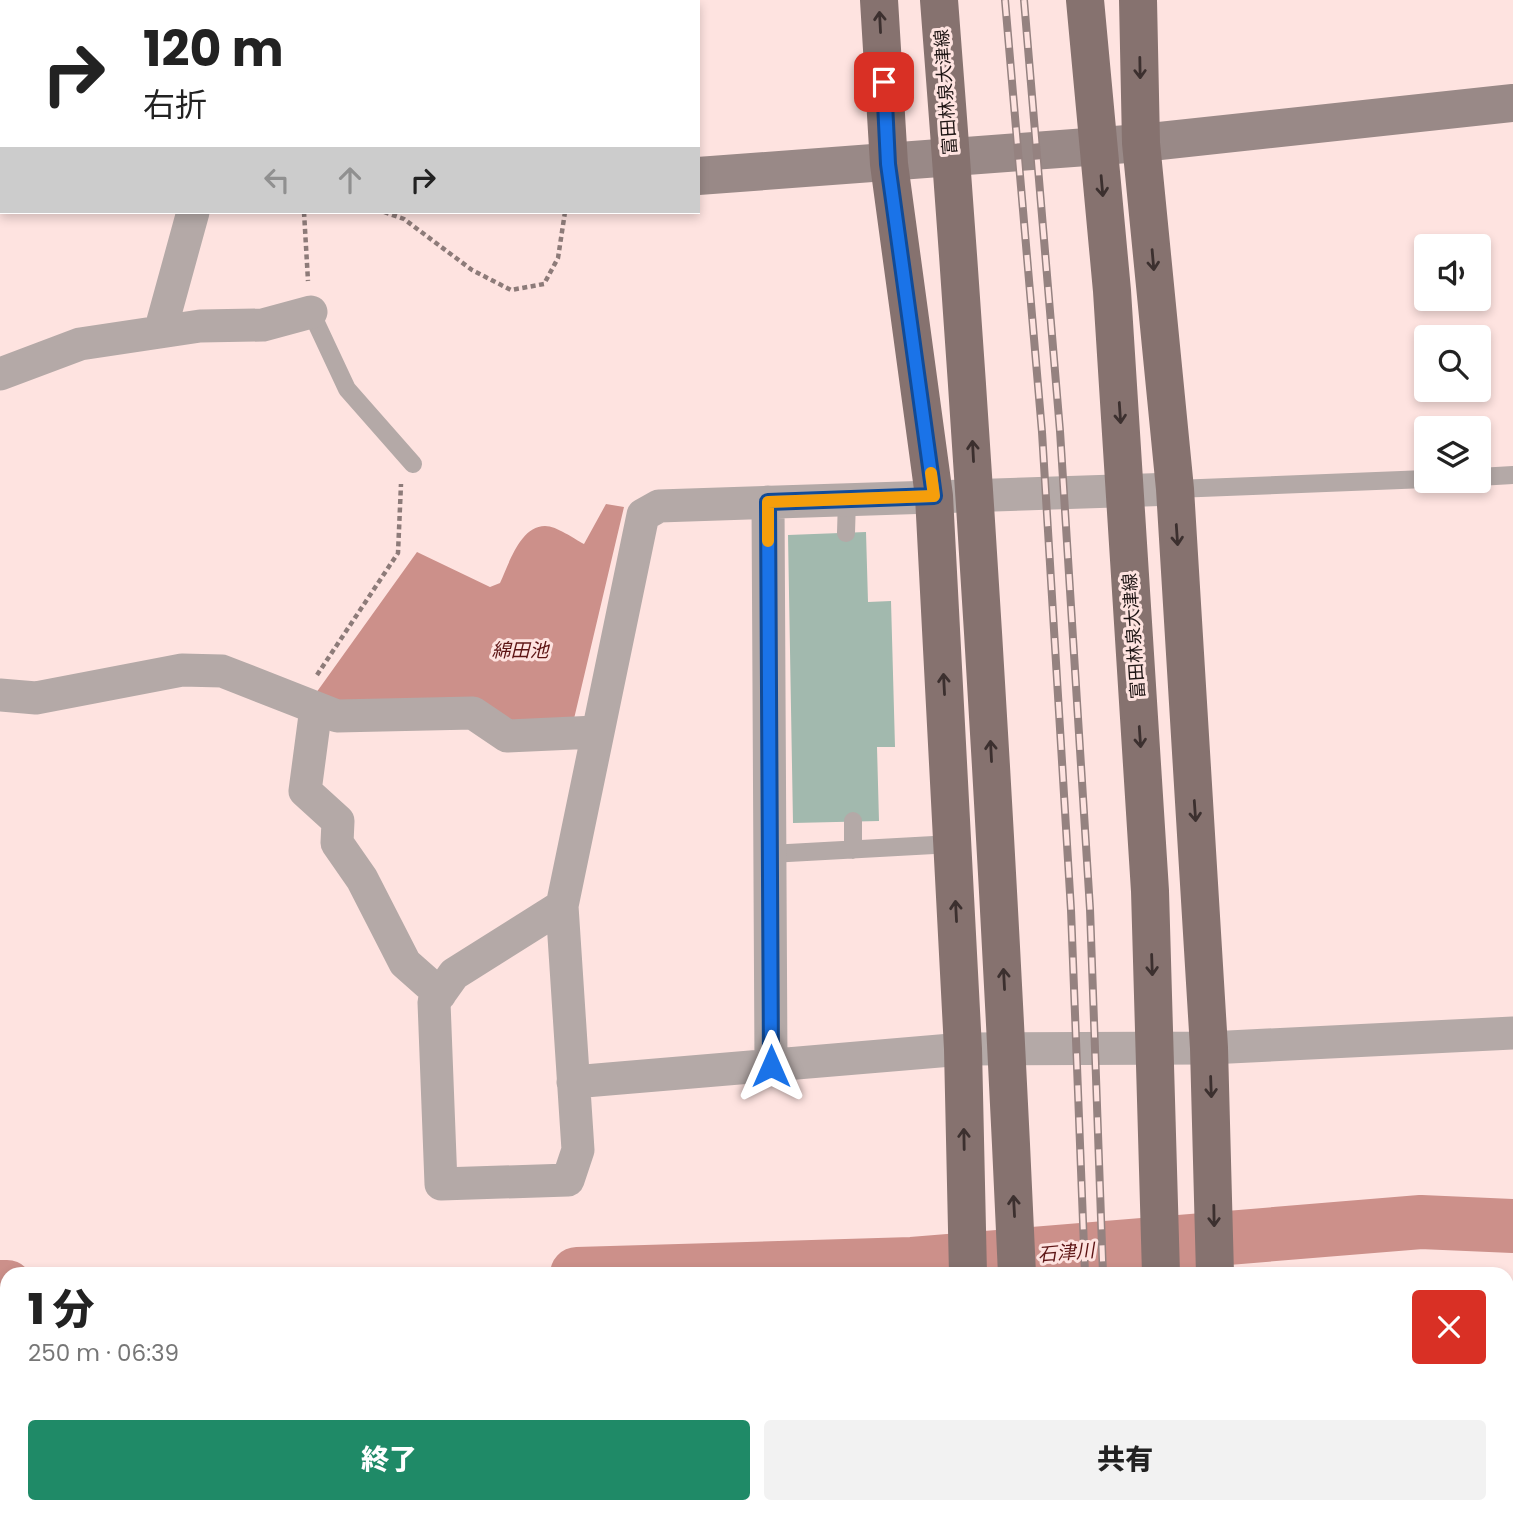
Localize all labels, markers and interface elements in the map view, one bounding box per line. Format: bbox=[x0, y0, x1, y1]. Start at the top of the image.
one-way arrow bbox=[874, 11, 887, 34]
text: 120 m bbox=[143, 15, 284, 83]
icon: right bbox=[28, 28, 119, 119]
street label: 富田林泉大津線 bbox=[929, 28, 962, 156]
pin bbox=[854, 52, 914, 112]
one-way arrow bbox=[1133, 56, 1146, 79]
icon: arrive bbox=[865, 63, 903, 101]
text: 右折 bbox=[143, 82, 207, 127]
icon: left bbox=[258, 161, 296, 199]
icon: ahead bbox=[331, 161, 369, 199]
icon: right bbox=[404, 161, 442, 199]
one-way arrow bbox=[1096, 174, 1109, 197]
map controls bbox=[1414, 234, 1491, 493]
button: sound bbox=[1414, 234, 1491, 311]
one-way arrow bbox=[1146, 248, 1159, 271]
button: search bbox=[1414, 325, 1491, 402]
one-way arrow bbox=[1114, 401, 1127, 423]
button: layers bbox=[1414, 416, 1491, 493]
one-way arrow bbox=[966, 440, 979, 463]
one-way arrow bbox=[1171, 523, 1184, 546]
street label: 富田林泉大津線 bbox=[1117, 572, 1150, 700]
water label: 綿田池 bbox=[491, 637, 550, 664]
one-way arrow bbox=[937, 673, 950, 696]
one-way arrow bbox=[1134, 726, 1147, 749]
one-way arrow bbox=[984, 741, 997, 763]
one-way arrow bbox=[1188, 799, 1201, 822]
one-way arrow bbox=[949, 900, 962, 923]
one-way arrow bbox=[1145, 953, 1159, 976]
one-way arrow bbox=[997, 967, 1010, 990]
position arrow bbox=[734, 1029, 808, 1103]
one-way arrow bbox=[1204, 1075, 1217, 1098]
one-way arrow bbox=[958, 1127, 971, 1150]
one-way arrow bbox=[1007, 1195, 1020, 1218]
one-way arrow bbox=[1207, 1204, 1221, 1227]
water label: 石津川 bbox=[1036, 1236, 1098, 1268]
text: 1 分 bbox=[28, 1280, 94, 1339]
button: close bbox=[1412, 1290, 1486, 1364]
text: 250 m · 06:39 bbox=[28, 1337, 179, 1369]
button: 終了 bbox=[28, 1420, 750, 1500]
button: 共有 bbox=[764, 1420, 1486, 1500]

